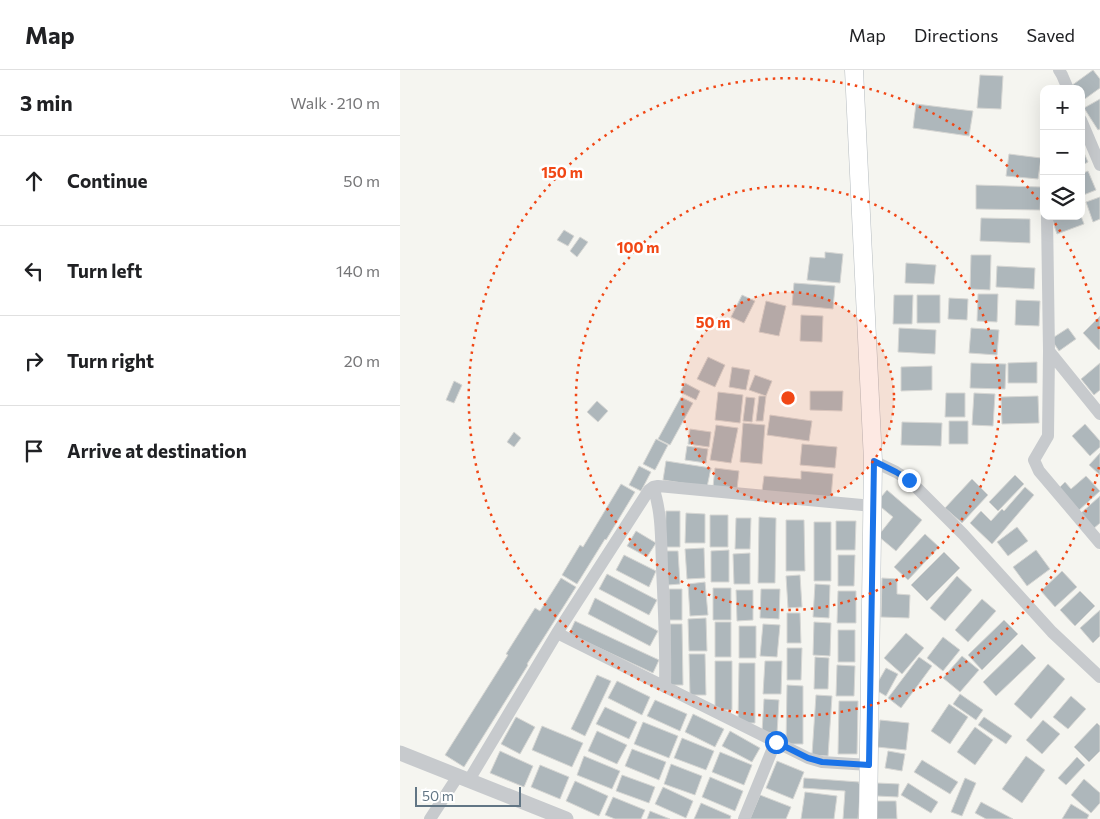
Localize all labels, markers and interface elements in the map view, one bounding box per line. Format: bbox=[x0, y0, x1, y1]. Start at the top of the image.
text: Map bbox=[25, 20, 75, 49]
text: Map bbox=[849, 24, 886, 46]
text: Directions bbox=[914, 24, 998, 46]
text: Saved bbox=[1026, 24, 1075, 46]
map controls bbox=[1040, 85, 1085, 220]
button: + bbox=[1040, 85, 1085, 130]
text: 3 min bbox=[20, 90, 73, 115]
text: Walk · 210 m bbox=[290, 93, 380, 112]
button: − bbox=[1040, 130, 1085, 175]
text: 150 m bbox=[541, 163, 583, 181]
icon: ahead bbox=[20, 167, 48, 195]
text: Continue bbox=[67, 169, 147, 192]
text: 50 m bbox=[343, 171, 380, 190]
button: layers bbox=[1040, 175, 1085, 220]
text: 100 m bbox=[617, 238, 659, 256]
icon: left bbox=[20, 257, 48, 285]
text: Turn left bbox=[67, 259, 142, 282]
text: 140 m bbox=[336, 261, 380, 280]
text: 50 m bbox=[696, 313, 730, 331]
icon: right bbox=[20, 347, 48, 375]
text: Turn right bbox=[67, 349, 154, 372]
text: 20 m bbox=[344, 351, 380, 370]
centre of rings bbox=[779, 389, 797, 407]
icon: arrive bbox=[20, 437, 48, 465]
text: Arrive at destination bbox=[67, 439, 247, 462]
route end bbox=[898, 469, 921, 492]
route start bbox=[765, 731, 788, 754]
scale bar bbox=[415, 784, 521, 807]
text: 50 m bbox=[422, 787, 454, 804]

